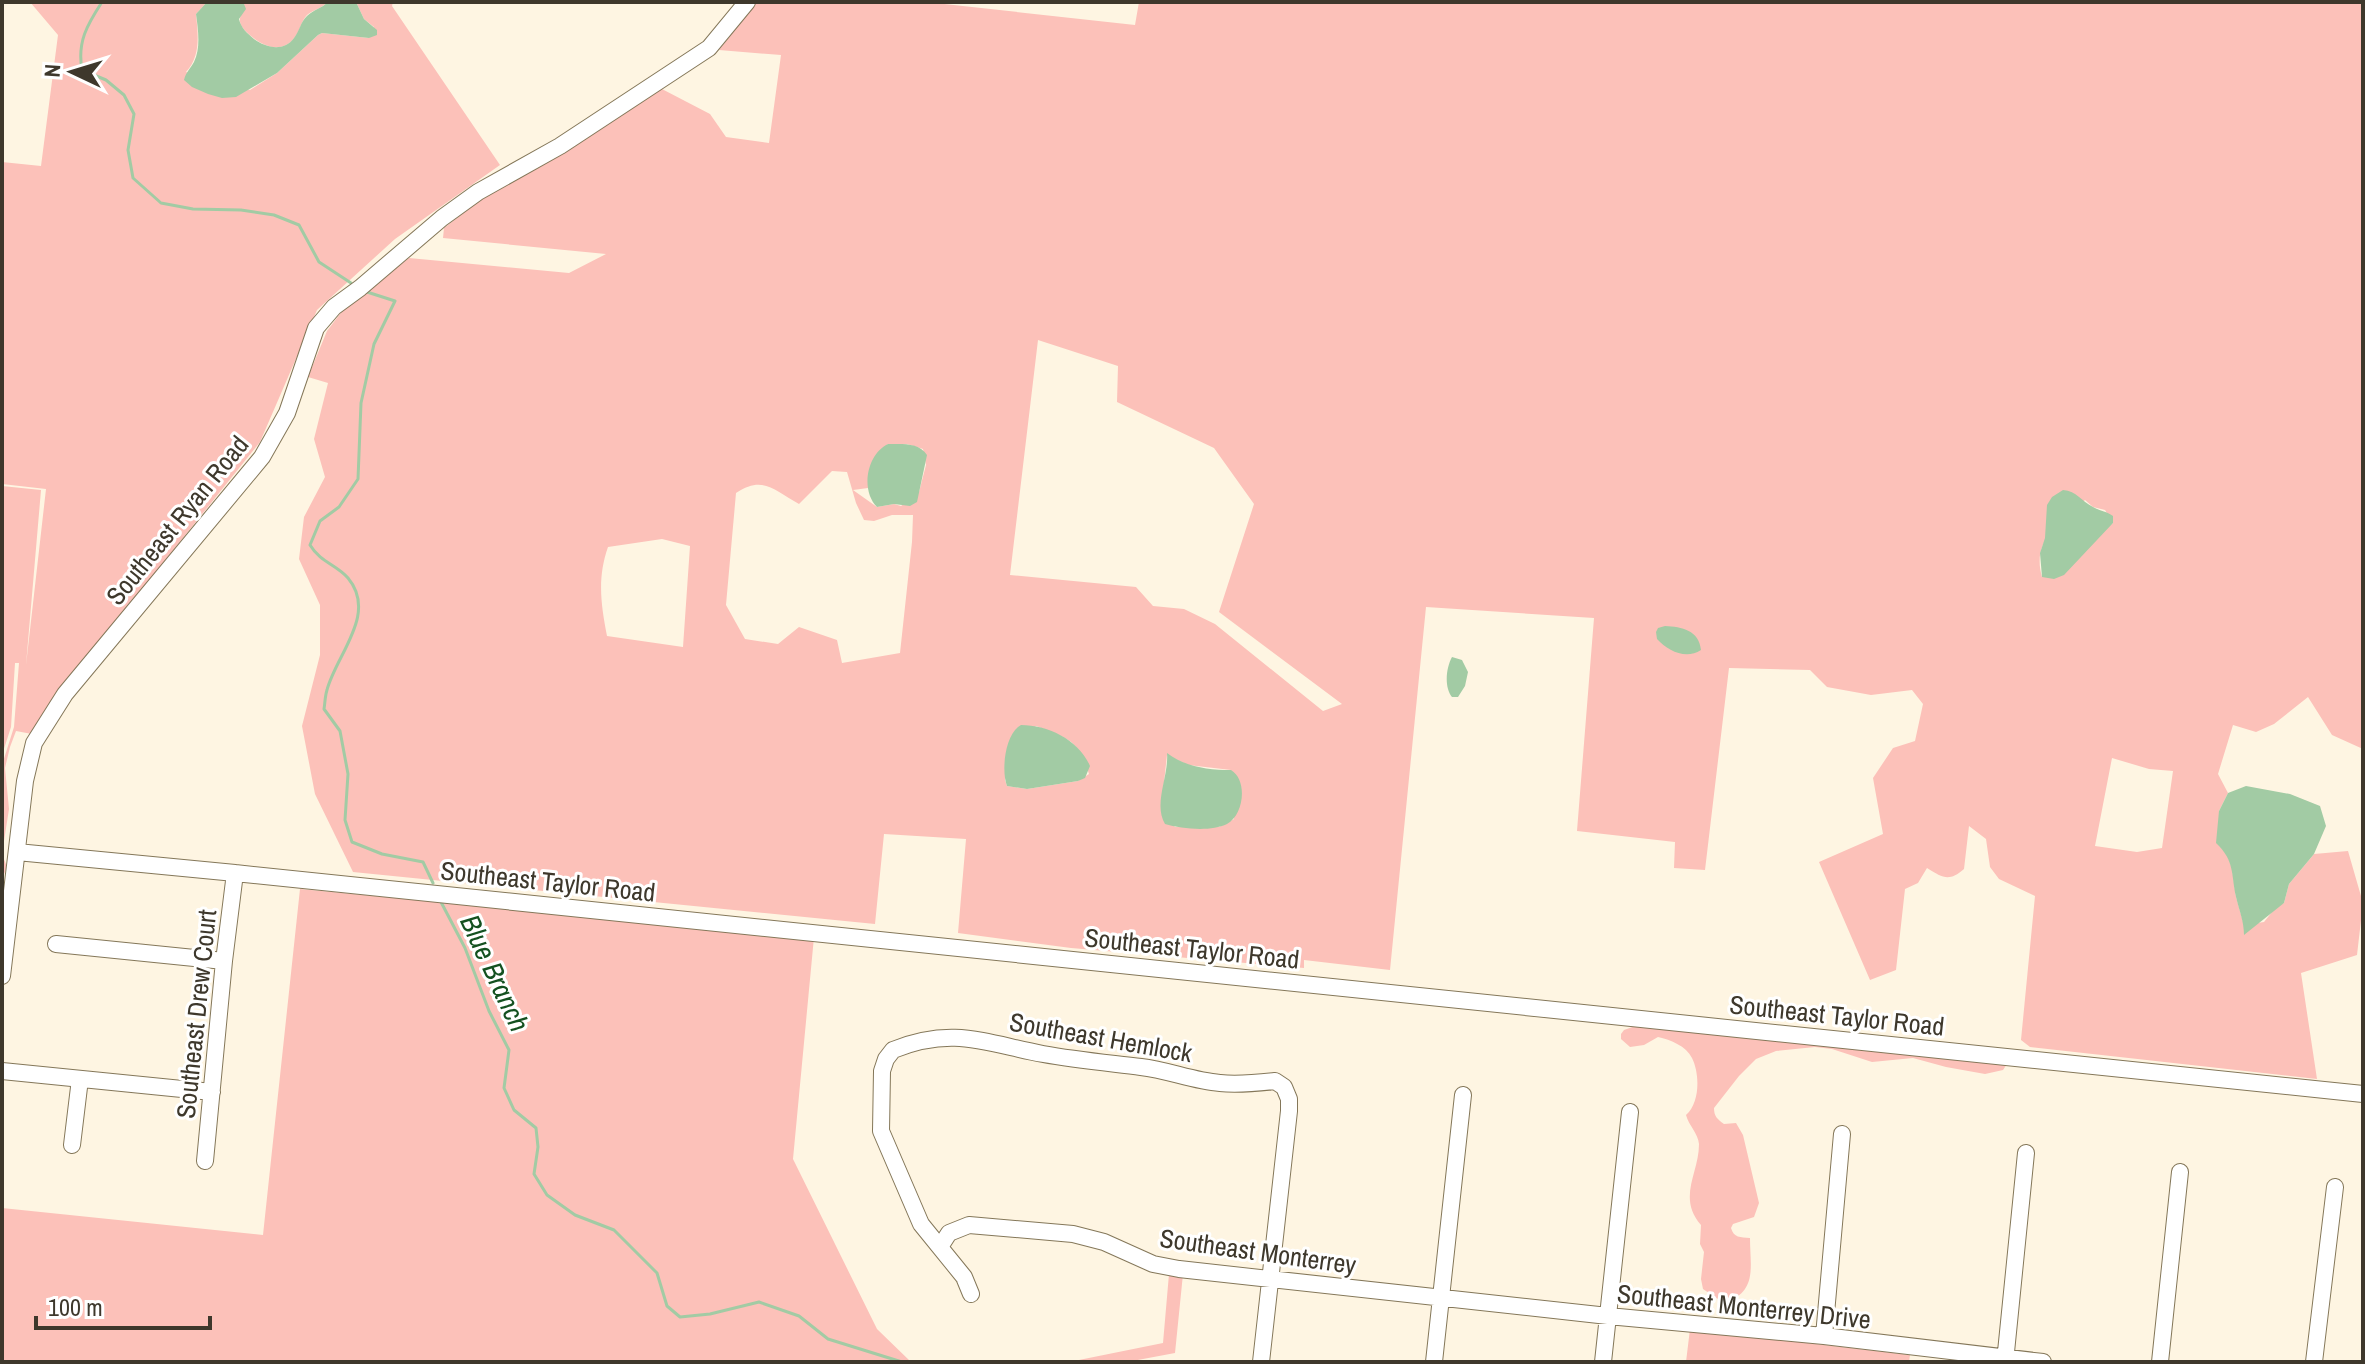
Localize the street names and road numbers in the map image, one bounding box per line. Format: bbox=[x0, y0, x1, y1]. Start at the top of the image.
street label: Southeast Ryan Road bbox=[98, 428, 256, 612]
street label: Southeast Taylor Road bbox=[439, 852, 657, 910]
street label: Southeast Drew Court bbox=[168, 908, 224, 1120]
street label: Southeast Taylor Road bbox=[1083, 919, 1301, 977]
street label: Southeast Taylor Road bbox=[1728, 986, 1946, 1044]
street label: Southeast Hemlock bbox=[1007, 1004, 1195, 1070]
street label: Southeast Monterrey bbox=[1158, 1220, 1359, 1282]
street label: Southeast Monterrey Drive bbox=[1615, 1275, 1873, 1337]

